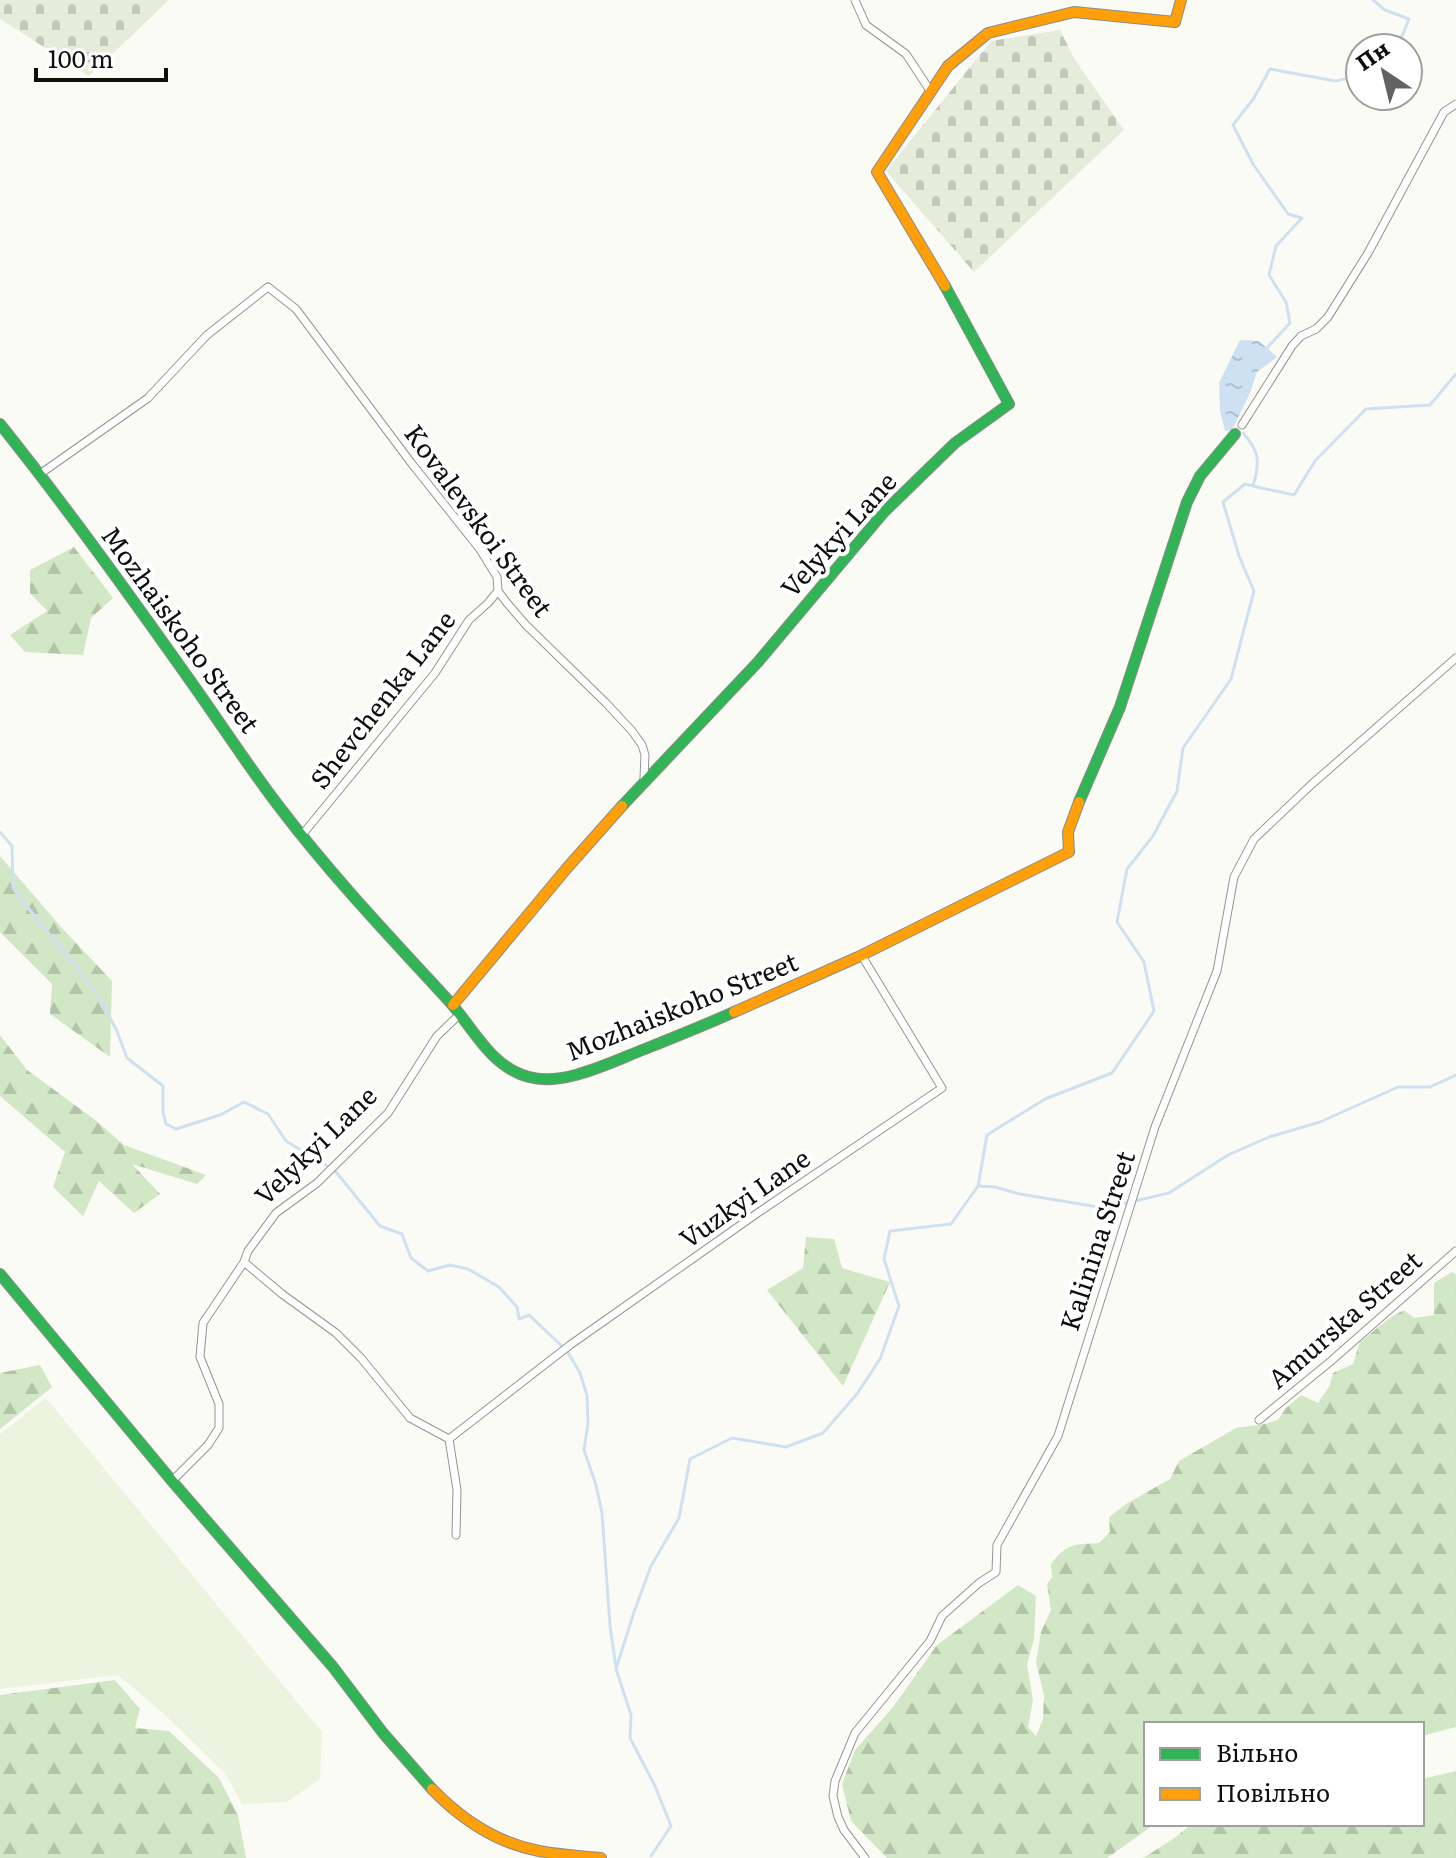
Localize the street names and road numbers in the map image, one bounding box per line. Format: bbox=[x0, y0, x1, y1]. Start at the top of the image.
street label: Kovalevskoi Street bbox=[397, 415, 564, 624]
street label: Velykyi Lane bbox=[770, 462, 904, 605]
street label: Mozhaiskoho Street bbox=[94, 517, 271, 740]
street label: Shevchenka Lane bbox=[299, 601, 463, 796]
street label: Mozhaiskoho Street bbox=[559, 940, 803, 1069]
street label: Velykyi Lane bbox=[244, 1076, 384, 1213]
street label: Vuzkyi Lane bbox=[670, 1137, 817, 1256]
street label: Kalinina Street bbox=[1048, 1145, 1143, 1335]
street label: Amurska Street bbox=[1258, 1240, 1429, 1396]

